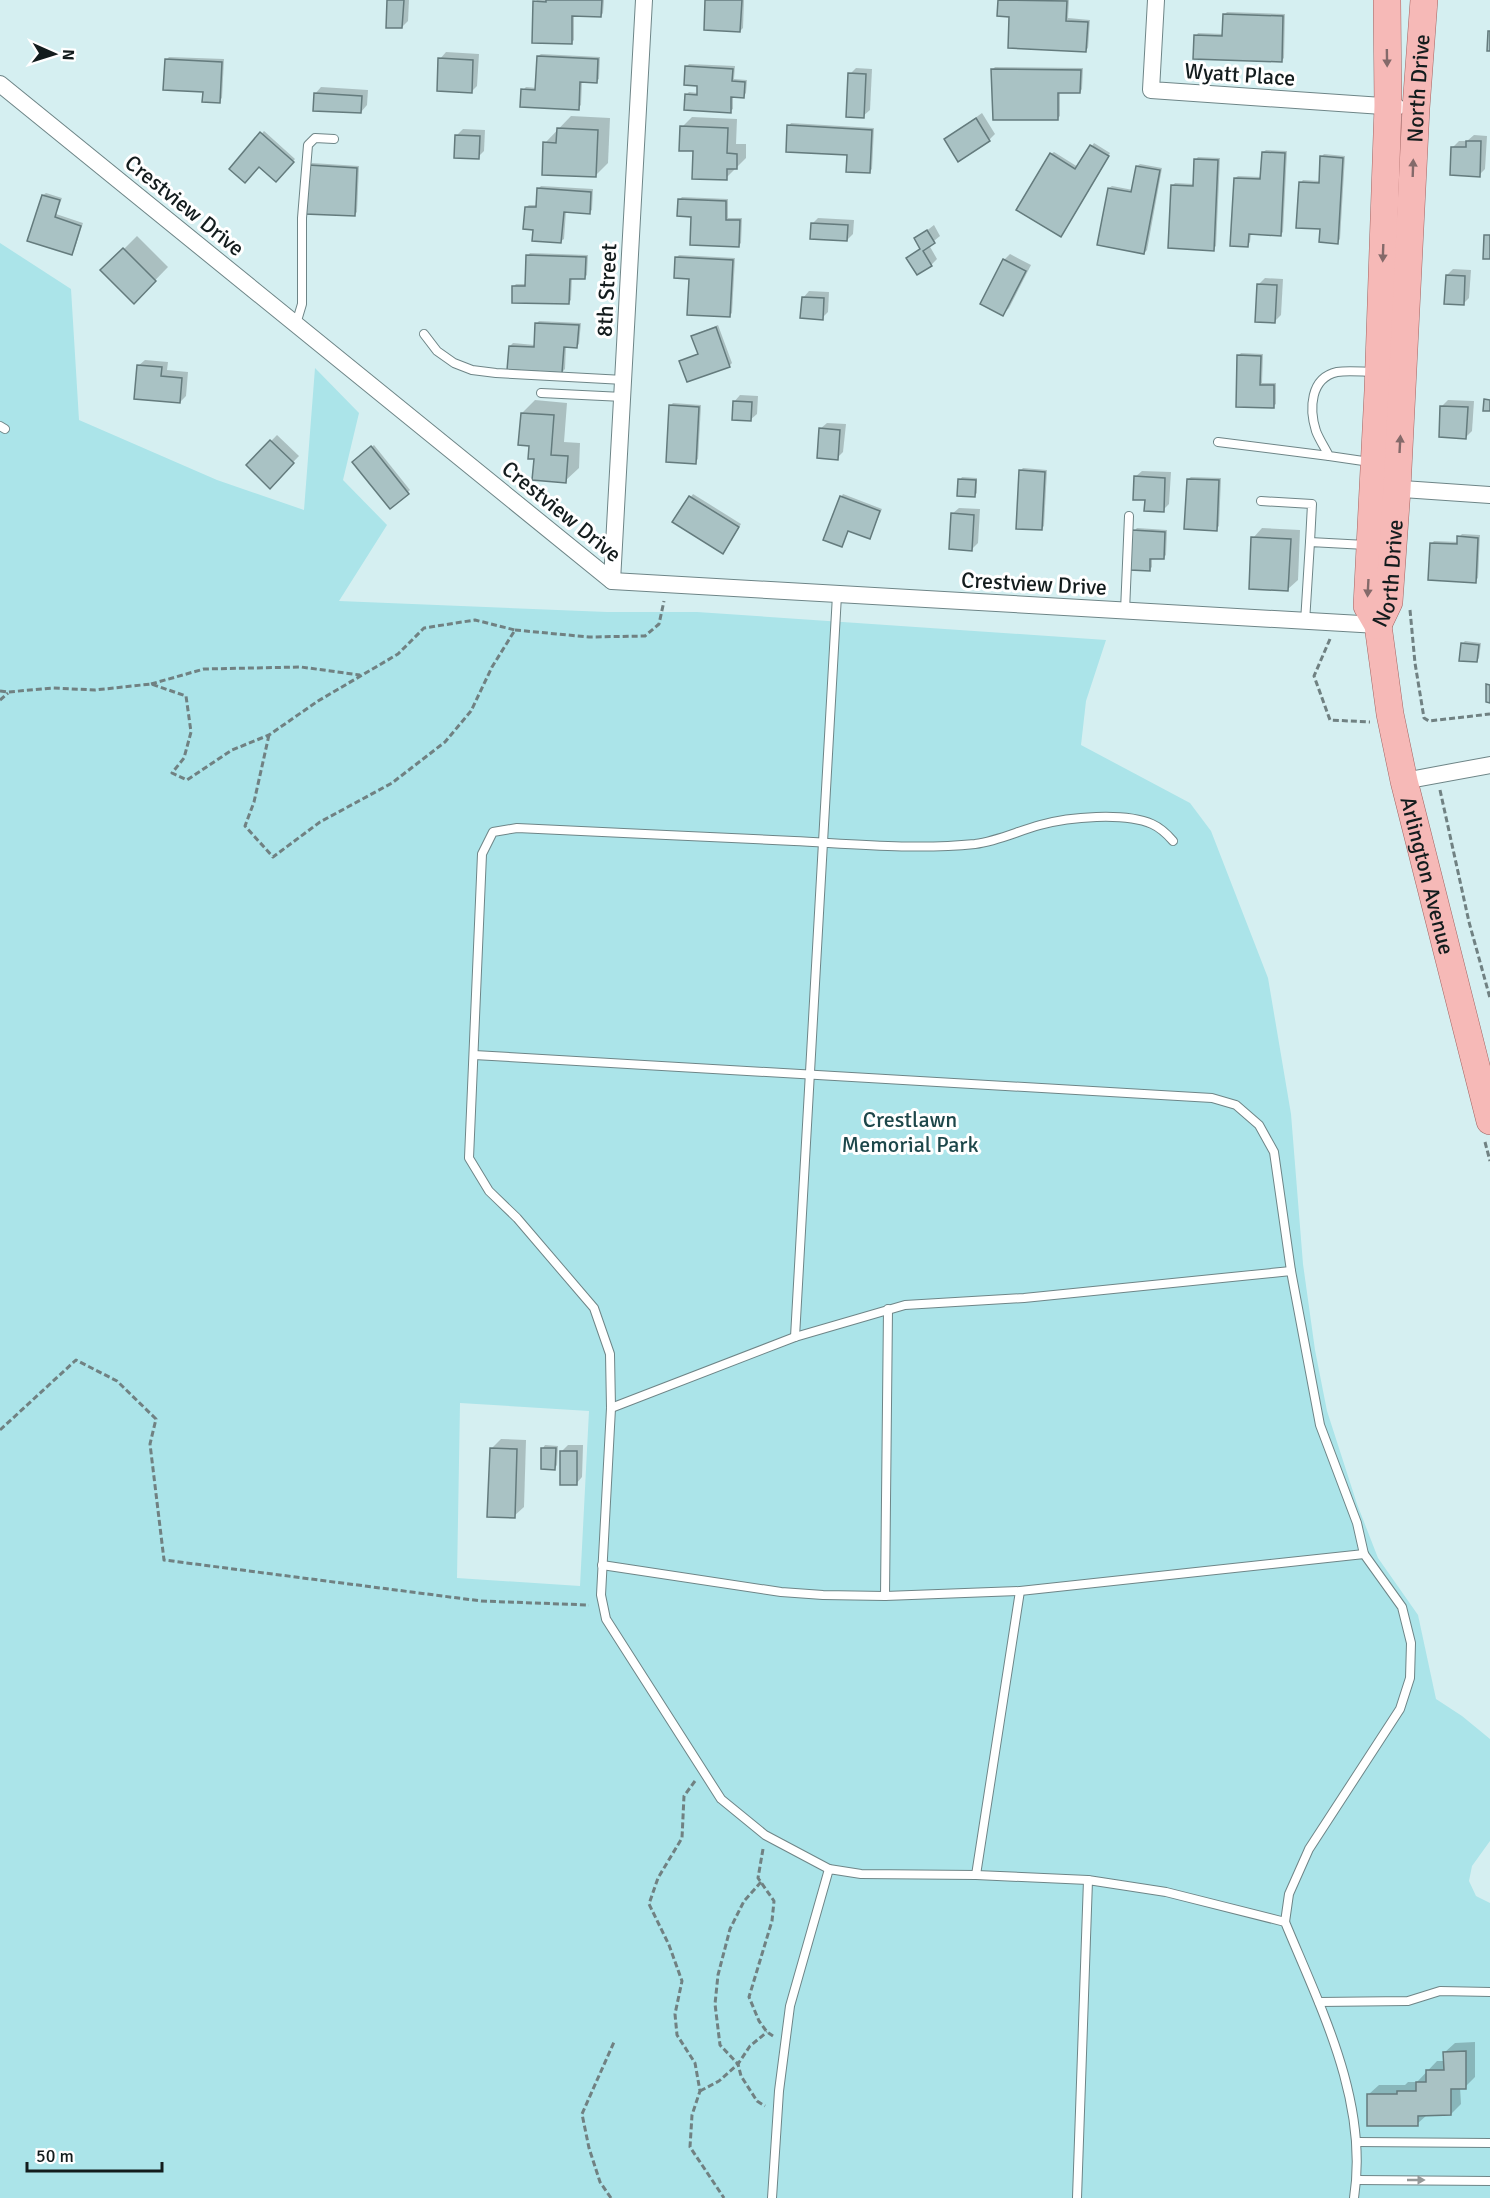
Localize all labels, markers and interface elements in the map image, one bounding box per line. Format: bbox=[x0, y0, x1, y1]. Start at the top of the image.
north arrow bbox=[24, 24, 84, 84]
street label: North Drive bbox=[1401, 33, 1435, 143]
text: N bbox=[58, 49, 78, 61]
one-way arrow bbox=[1382, 49, 1392, 68]
street label: Wyatt Place bbox=[1184, 57, 1296, 92]
street label: Crestview Drive bbox=[119, 149, 250, 262]
one-way arrow bbox=[1409, 158, 1418, 177]
street label: 8th Street bbox=[591, 242, 622, 338]
one-way arrow bbox=[1378, 244, 1387, 263]
one-way arrow bbox=[1395, 434, 1404, 453]
street label: Crestview Drive bbox=[496, 455, 627, 568]
street label: North Drive bbox=[1366, 518, 1409, 631]
street label: Crestview Drive bbox=[960, 566, 1108, 601]
one-way arrow bbox=[1363, 578, 1372, 597]
street label: Arlington Avenue bbox=[1394, 794, 1460, 957]
park label: Crestlawn Memorial Park bbox=[842, 1106, 978, 1158]
scale bar bbox=[27, 2135, 162, 2173]
text: 50 m bbox=[36, 2145, 74, 2167]
one-way arrow bbox=[1406, 2175, 1425, 2185]

